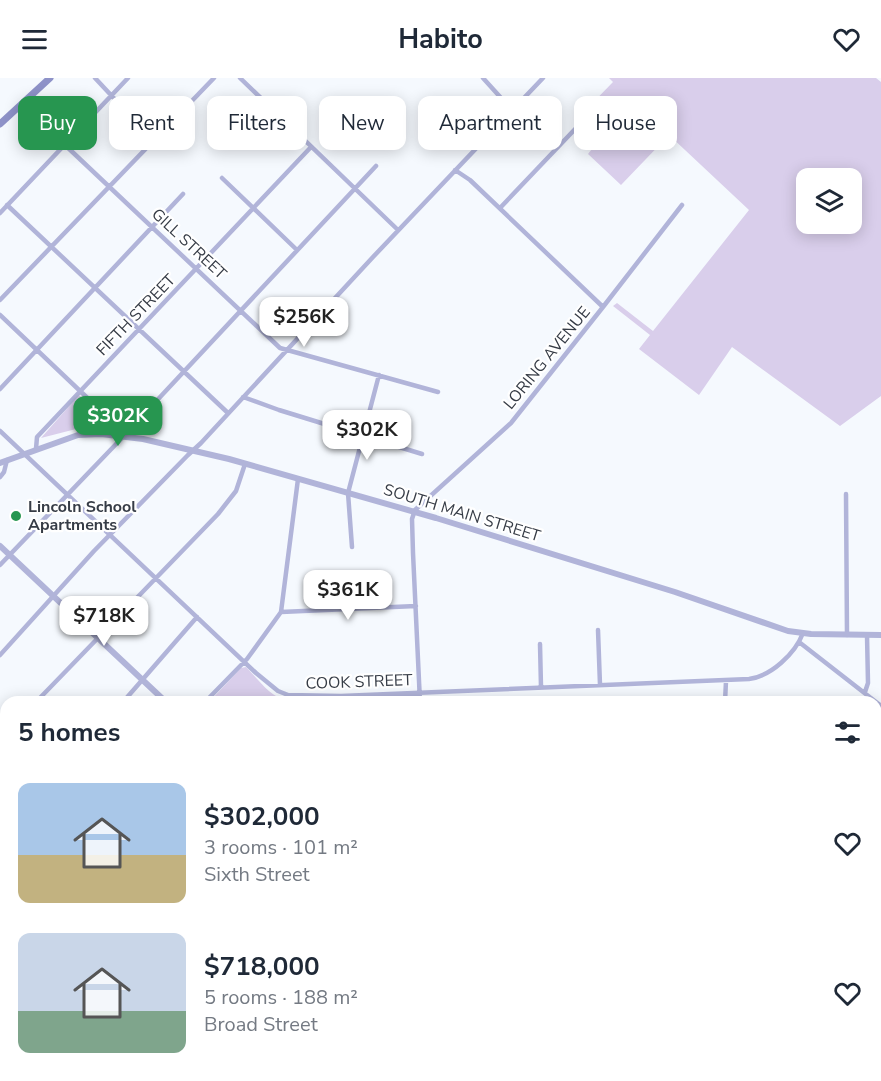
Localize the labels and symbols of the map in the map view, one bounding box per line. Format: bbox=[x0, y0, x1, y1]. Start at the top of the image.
street label: GILL STREET bbox=[147, 203, 232, 285]
street label: FIFTH STREET bbox=[91, 269, 181, 361]
pin: $256K bbox=[262, 297, 346, 348]
street label: LORING AVENUE bbox=[499, 302, 595, 414]
pin: $302K bbox=[76, 396, 160, 447]
pin: $302K bbox=[325, 410, 409, 461]
street label: SOUTH MAIN STREET bbox=[381, 479, 544, 547]
place label: Lincoln School Apartments bbox=[28, 496, 136, 536]
marker: Lincoln School Apartments bbox=[9, 509, 23, 523]
pin: $361K bbox=[306, 570, 390, 621]
pin: $718K bbox=[62, 596, 146, 647]
street label: COOK STREET bbox=[305, 669, 413, 695]

